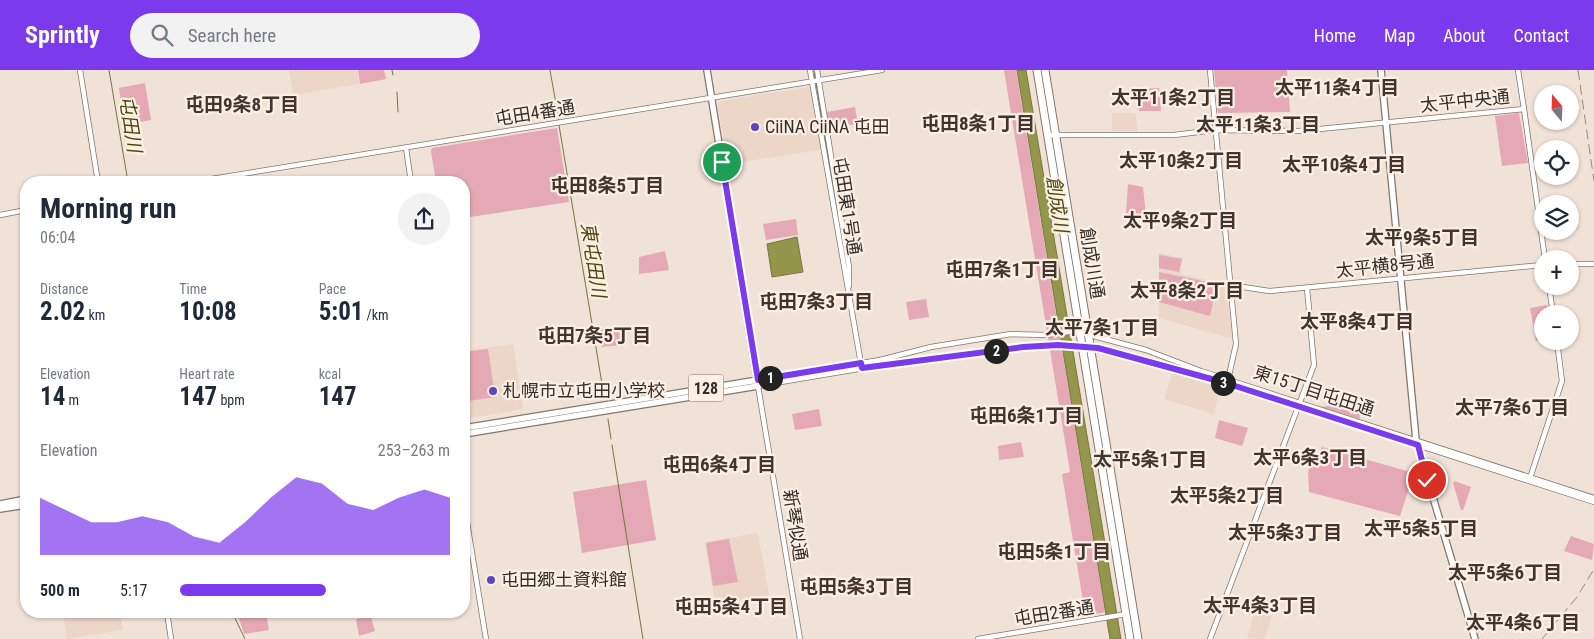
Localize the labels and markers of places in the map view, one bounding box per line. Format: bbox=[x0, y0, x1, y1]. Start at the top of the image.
place label: CiiNA CiiNA 屯田 bbox=[765, 116, 890, 137]
marker: CiiNA CiiNA 屯田 bbox=[749, 121, 761, 133]
pin bbox=[701, 141, 743, 183]
pin: 2 bbox=[984, 338, 1008, 364]
pin: 1 bbox=[758, 366, 782, 390]
pin: 3 bbox=[1210, 370, 1236, 396]
place label: 札幌市立屯田小学校 bbox=[503, 380, 665, 401]
marker: 札幌市立屯田小学校 bbox=[487, 385, 499, 397]
pin bbox=[1406, 459, 1448, 501]
place label: 屯田郷土資料館 bbox=[501, 569, 627, 590]
marker: 屯田郷土資料館 bbox=[485, 574, 497, 586]

